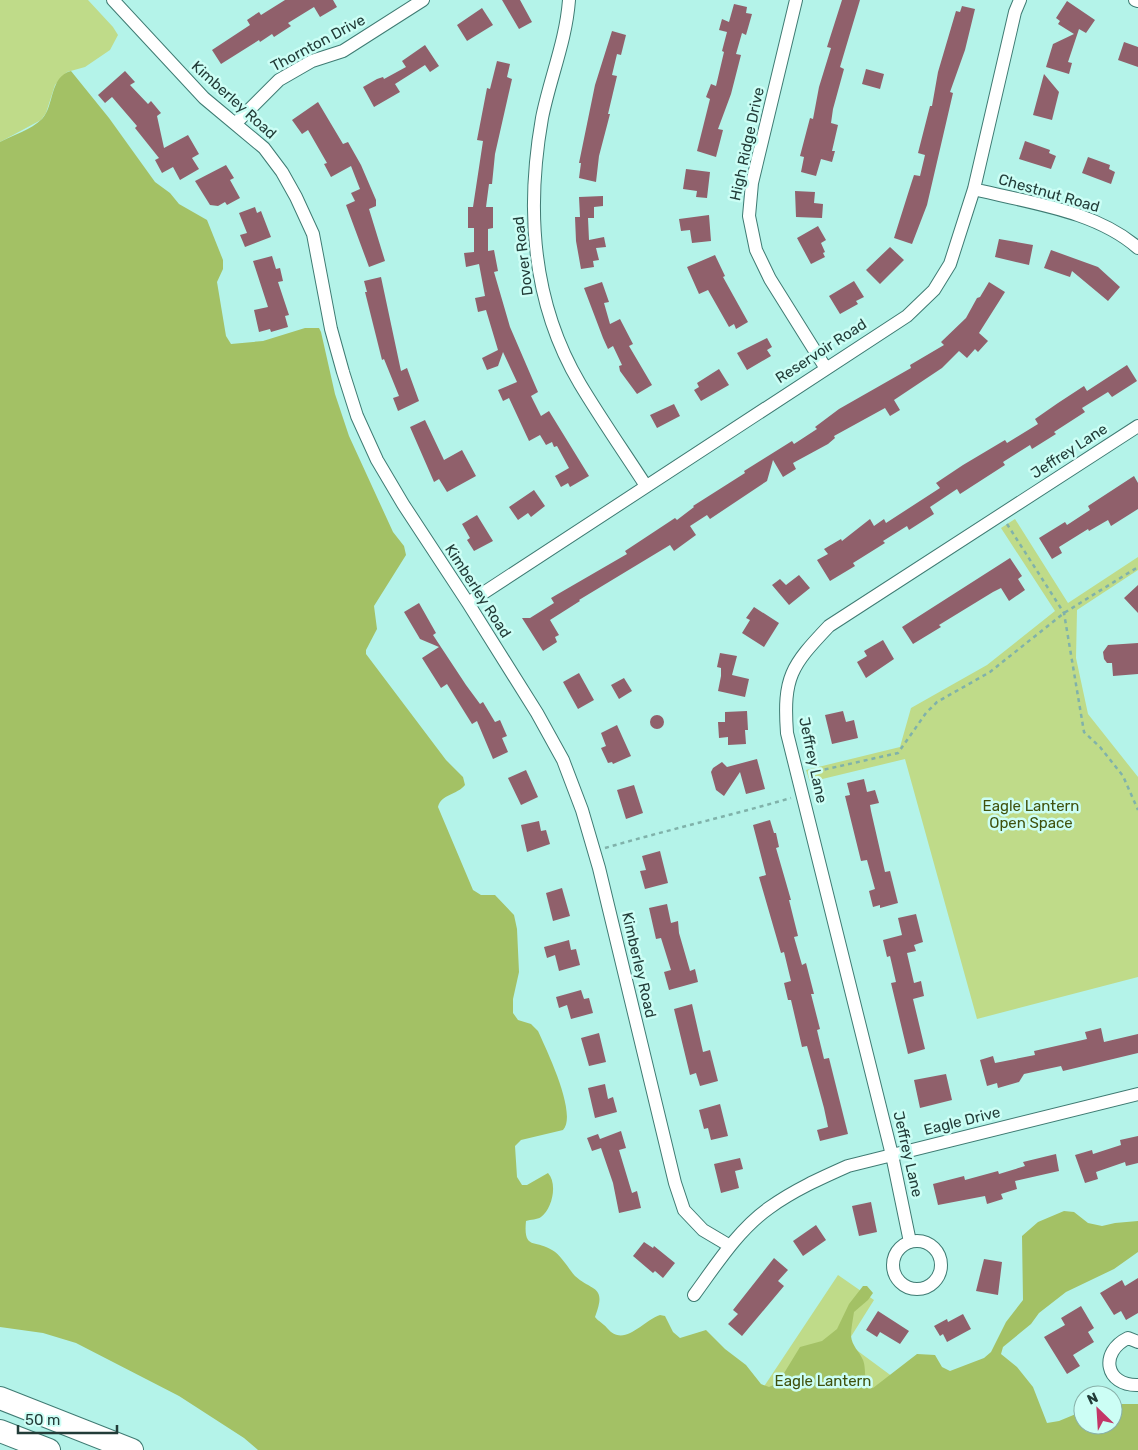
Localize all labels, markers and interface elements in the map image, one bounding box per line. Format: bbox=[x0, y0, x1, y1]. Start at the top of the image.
street label: Thornton Drive bbox=[268, 11, 368, 75]
street label: Kimberley Road bbox=[188, 57, 280, 143]
street label: High Ridge Drive bbox=[726, 86, 768, 202]
street label: Chestnut Road bbox=[996, 170, 1102, 216]
street label: Dover Road bbox=[509, 215, 537, 297]
street label: Reservoir Road bbox=[772, 315, 870, 387]
street label: Jeffrey Lane bbox=[1027, 420, 1111, 482]
street label: Kimberley Road bbox=[441, 541, 515, 641]
street label: Jeffrey Lane bbox=[795, 715, 831, 805]
park label: Eagle Lantern Open Space bbox=[983, 797, 1079, 832]
street label: Kimberley Road bbox=[618, 910, 660, 1020]
street label: Eagle Drive bbox=[922, 1103, 1002, 1139]
street label: Jeffrey Lane bbox=[889, 1109, 927, 1199]
park label: Eagle Lantern bbox=[775, 1372, 871, 1390]
north arrow bbox=[1073, 1385, 1123, 1435]
text: N bbox=[1085, 1389, 1101, 1409]
scale bar bbox=[18, 1402, 116, 1434]
text: 50 m bbox=[25, 1411, 60, 1429]

